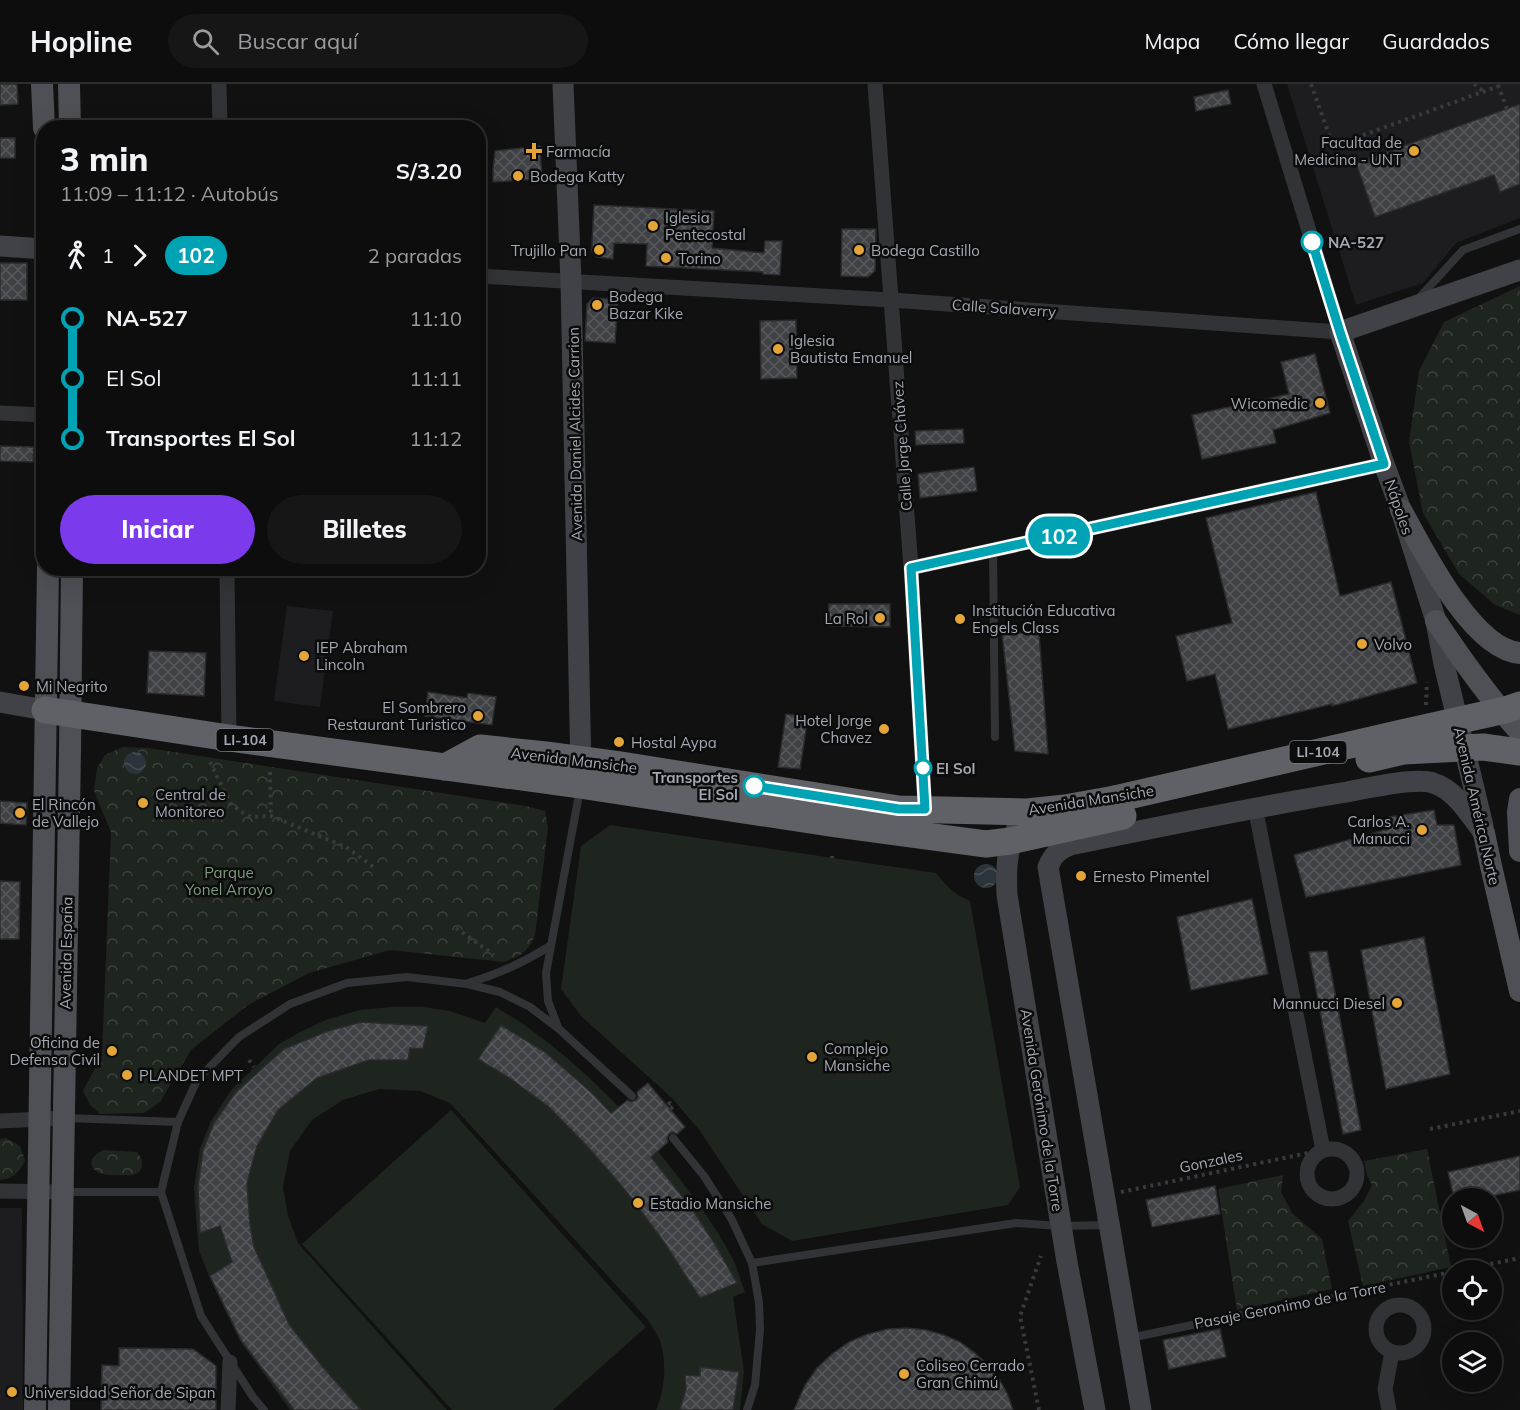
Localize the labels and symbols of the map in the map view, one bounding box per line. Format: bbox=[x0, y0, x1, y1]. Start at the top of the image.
place label: Facultad de Medicina - UNT bbox=[1294, 133, 1402, 169]
place label: Farmacía bbox=[546, 142, 611, 161]
marker: Farmacía bbox=[527, 144, 541, 158]
marker: Facultad de Medicina - UNT bbox=[1407, 144, 1421, 158]
place label: Bodega Katty bbox=[530, 167, 625, 186]
marker: Bodega Katty bbox=[511, 169, 525, 183]
place label: Iglesia Pentecostal bbox=[665, 208, 746, 244]
marker: Iglesia Pentecostal bbox=[646, 219, 660, 233]
marker: NA-527 bbox=[1301, 231, 1323, 253]
place label: NA-527 bbox=[1328, 233, 1384, 252]
place label: Trujillo Pan bbox=[511, 241, 587, 260]
place label: Bodega Castillo bbox=[871, 241, 980, 260]
marker: Trujillo Pan bbox=[592, 243, 606, 257]
marker: Bodega Castillo bbox=[852, 243, 866, 257]
place label: Torino bbox=[678, 249, 721, 268]
marker: Torino bbox=[659, 251, 673, 265]
place label: Bodega Bazar Kike bbox=[609, 287, 683, 323]
street label: Calle Salaverry bbox=[951, 295, 1057, 321]
marker: Bodega Bazar Kike bbox=[590, 298, 604, 312]
street label: Avenida Daniel Alcides Carrion bbox=[564, 327, 586, 541]
place label: Iglesia Bautista Emanuel bbox=[790, 331, 912, 367]
marker: Iglesia Bautista Emanuel bbox=[771, 342, 785, 356]
street label: Calle Jorge Chávez bbox=[888, 380, 916, 512]
place label: Wicomedic bbox=[1231, 394, 1308, 413]
marker: Wicomedic bbox=[1313, 396, 1327, 410]
street label: Nápoles bbox=[1381, 477, 1417, 537]
line badge: 102 bbox=[1024, 516, 1094, 556]
place label: Institución Educativa Engels Class bbox=[972, 601, 1115, 637]
place label: La Rol bbox=[825, 609, 868, 628]
marker: La Rol bbox=[873, 611, 887, 625]
marker: Institución Educativa Engels Class bbox=[953, 612, 967, 626]
place label: Volvo bbox=[1374, 635, 1412, 654]
marker: Volvo bbox=[1355, 637, 1369, 651]
place label: IEP Abraham Lincoln bbox=[316, 638, 408, 674]
marker: IEP Abraham Lincoln bbox=[297, 649, 311, 663]
place label: Mi Negrito bbox=[36, 677, 108, 696]
marker: Mi Negrito bbox=[17, 679, 31, 693]
place label: El Sombrero Restaurant Turistico bbox=[327, 698, 466, 734]
marker: El Sombrero Restaurant Turistico bbox=[471, 709, 485, 723]
place label: Hotel Jorge Chavez bbox=[795, 711, 872, 747]
marker: Hotel Jorge Chavez bbox=[877, 722, 891, 736]
street label: Avenida América Norte bbox=[1450, 725, 1504, 887]
road number: LI-104 bbox=[216, 729, 274, 751]
place label: Hostal Aypa bbox=[631, 733, 717, 752]
marker: Hostal Aypa bbox=[612, 735, 626, 749]
road number: LI-104 bbox=[1290, 741, 1346, 763]
street label: Avenida Mansiche bbox=[510, 743, 638, 777]
marker: El Sol bbox=[914, 759, 932, 777]
place label: El Sol bbox=[936, 759, 975, 778]
place label: Transportes El Sol bbox=[652, 768, 738, 804]
marker: Transportes El Sol bbox=[743, 775, 765, 797]
street label: Avenida Mansiche bbox=[1027, 781, 1155, 819]
place label: Central de Monitoreo bbox=[155, 785, 226, 821]
place label: El Rincón de Vallejo bbox=[32, 795, 99, 831]
marker: Central de Monitoreo bbox=[136, 796, 150, 810]
marker: El Rincón de Vallejo bbox=[13, 806, 27, 820]
place label: Carlos A. Manucci bbox=[1347, 812, 1410, 848]
marker: Carlos A. Manucci bbox=[1415, 823, 1429, 837]
park label: Parque Yonel Arroyo bbox=[184, 863, 273, 899]
place label: Ernesto Pimentel bbox=[1093, 867, 1210, 886]
marker: Ernesto Pimentel bbox=[1074, 869, 1088, 883]
street label: Avenida España bbox=[56, 896, 76, 1010]
place label: Mannucci Diesel bbox=[1273, 994, 1385, 1013]
marker: Mannucci Diesel bbox=[1390, 996, 1404, 1010]
street label: Avenida Gerónimo de la Torre bbox=[1017, 1007, 1067, 1213]
place label: Oficina de Defensa Civil bbox=[10, 1033, 100, 1069]
place label: Complejo Mansiche bbox=[824, 1039, 890, 1075]
marker: Oficina de Defensa Civil bbox=[105, 1044, 119, 1058]
marker: Complejo Mansiche bbox=[805, 1050, 819, 1064]
place label: PLANDET MPT bbox=[139, 1066, 243, 1085]
marker: PLANDET MPT bbox=[120, 1068, 134, 1082]
street label: Gonzales bbox=[1178, 1145, 1244, 1177]
north arrow bbox=[1442, 1188, 1502, 1248]
place label: Estadio Mansiche bbox=[650, 1194, 771, 1213]
marker: Estadio Mansiche bbox=[631, 1196, 645, 1210]
street label: Pasaje Geronimo de la Torre bbox=[1193, 1277, 1387, 1333]
place label: Coliseo Cerrado Gran Chimú bbox=[916, 1356, 1025, 1392]
marker: Coliseo Cerrado Gran Chimú bbox=[897, 1367, 911, 1381]
place label: Universidad Señor de Sipan bbox=[24, 1383, 216, 1402]
marker: Universidad Señor de Sipan bbox=[5, 1385, 19, 1399]

